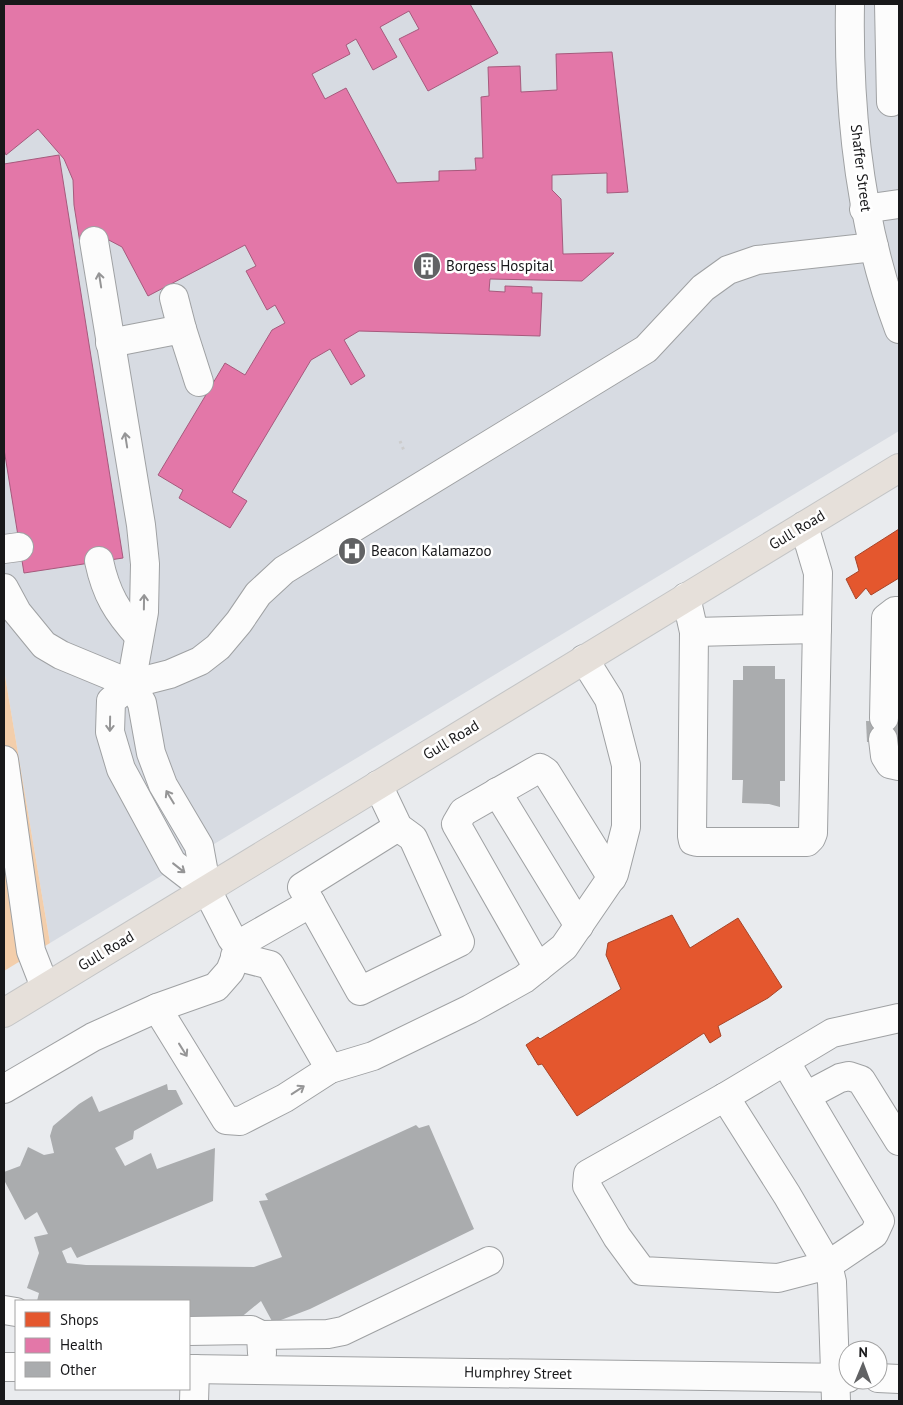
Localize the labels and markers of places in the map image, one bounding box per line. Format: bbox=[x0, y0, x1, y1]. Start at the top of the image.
building icon: Borgess Hospital bbox=[412, 251, 442, 281]
place label: Borgess Hospital bbox=[446, 256, 554, 275]
hospital icon: Beacon Kalamazoo bbox=[337, 536, 367, 566]
place label: Beacon Kalamazoo bbox=[371, 541, 492, 560]

